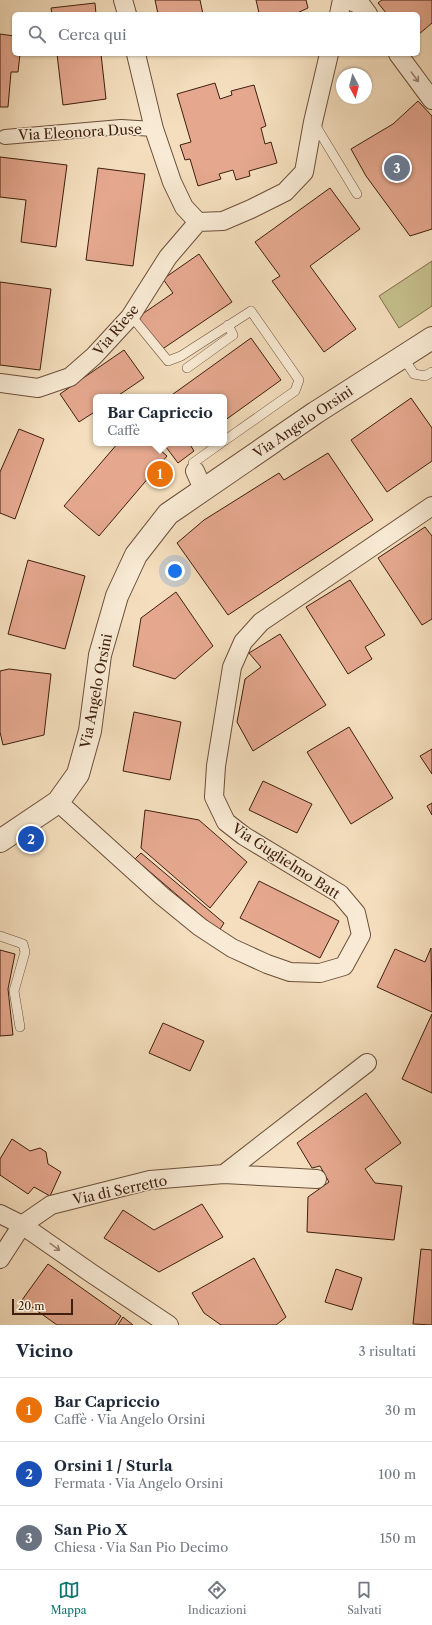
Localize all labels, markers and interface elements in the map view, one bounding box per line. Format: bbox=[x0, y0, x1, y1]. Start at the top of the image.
search box bbox=[12, 12, 420, 56]
icon: search bbox=[26, 23, 48, 45]
text: Cerca qui bbox=[58, 25, 127, 44]
north arrow bbox=[336, 68, 372, 104]
one-way arrow bbox=[411, 72, 419, 83]
street label: Via Eleonora Duse bbox=[17, 120, 142, 144]
pin: 3 bbox=[384, 153, 410, 183]
street label: Via Riese bbox=[89, 301, 143, 360]
street label: Via Angelo Orsini bbox=[249, 382, 356, 463]
popup bbox=[93, 394, 227, 446]
text: Bar Capriccio bbox=[107, 403, 213, 422]
text: Caffè bbox=[107, 422, 140, 438]
pin: 1 bbox=[147, 459, 173, 489]
your location bbox=[165, 561, 185, 581]
street label: Via Angelo Orsini bbox=[76, 632, 116, 751]
street label: Via Guglielmo Batt bbox=[228, 819, 344, 903]
pin: 2 bbox=[18, 824, 44, 854]
street label: Via di Serretto bbox=[70, 1171, 169, 1209]
one-way arrow bbox=[49, 1243, 60, 1251]
scale bar bbox=[12, 1297, 73, 1316]
text: 20 m bbox=[18, 1299, 44, 1313]
text: Vicino bbox=[16, 1341, 73, 1361]
text: 3 risultati bbox=[358, 1343, 416, 1359]
text: Bar Capriccio bbox=[54, 1392, 160, 1411]
text: 1 bbox=[26, 1402, 32, 1418]
text: 30 m bbox=[385, 1402, 416, 1418]
text: Caffè · Via Angelo Orsini bbox=[54, 1411, 205, 1427]
text: Orsini 1 / Sturla bbox=[54, 1456, 173, 1475]
text: 2 bbox=[25, 1466, 33, 1482]
text: 100 m bbox=[378, 1466, 416, 1482]
text: Fermata · Via Angelo Orsini bbox=[54, 1475, 223, 1491]
text: San Pio X bbox=[54, 1520, 127, 1539]
text: 3 bbox=[25, 1530, 33, 1546]
text: 150 m bbox=[380, 1530, 416, 1546]
text: Chiesa · Via San Pio Decimo bbox=[54, 1539, 228, 1555]
tab: Mappa bbox=[50, 1579, 87, 1617]
tab: Indicazioni bbox=[188, 1579, 246, 1617]
tab: Salvati bbox=[347, 1579, 382, 1617]

